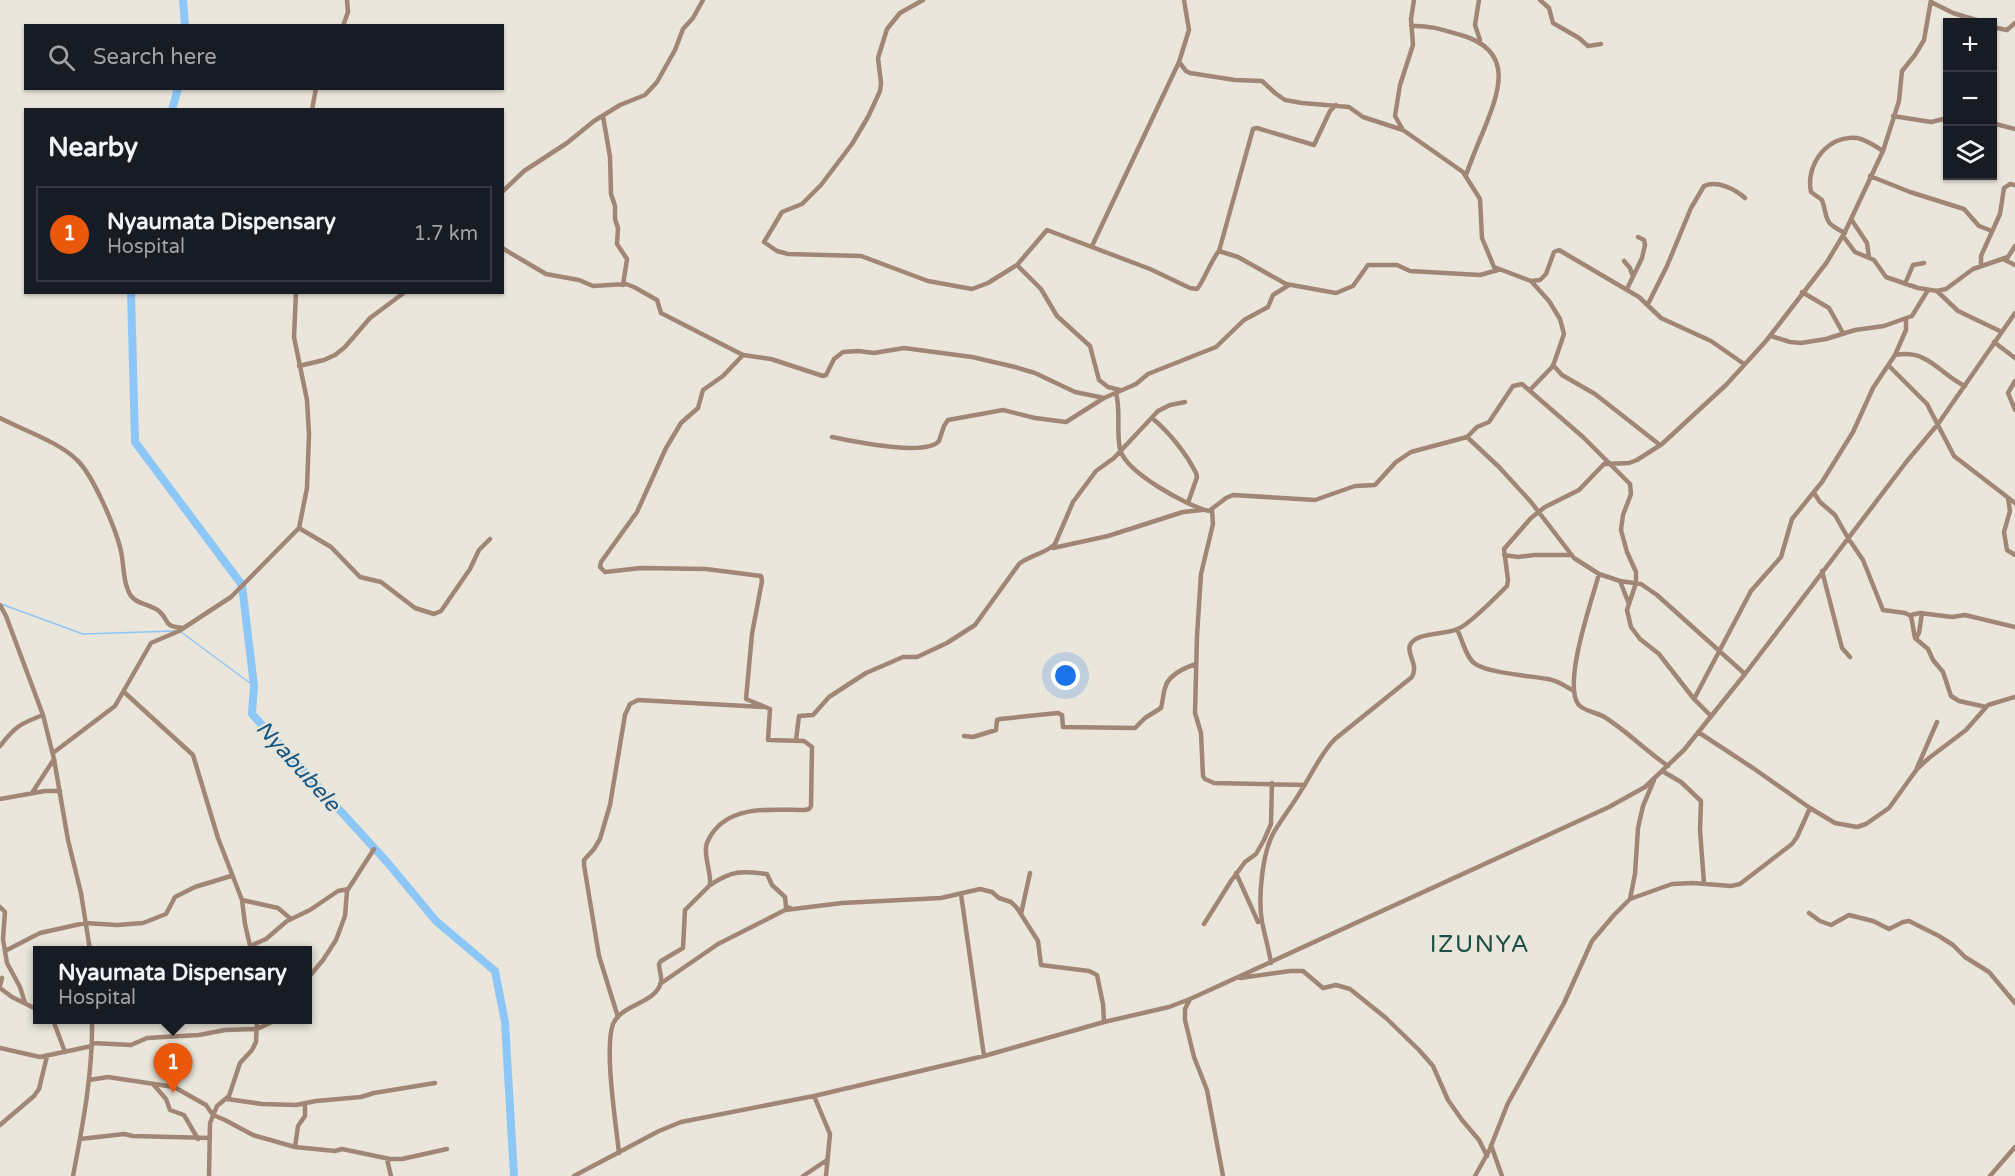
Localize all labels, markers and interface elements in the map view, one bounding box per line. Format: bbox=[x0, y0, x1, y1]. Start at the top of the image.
map controls bbox=[1943, 18, 1997, 180]
button: + bbox=[1943, 18, 1997, 72]
search box bbox=[24, 24, 504, 90]
icon: search bbox=[45, 41, 78, 74]
text: Search here bbox=[93, 44, 217, 70]
button: − bbox=[1943, 72, 1997, 126]
button: layers bbox=[1943, 126, 1997, 180]
text: Nearby bbox=[48, 132, 138, 163]
text: Nyaumata Dispensary bbox=[107, 209, 336, 235]
text: 1 bbox=[63, 222, 76, 246]
text: 1.7 km bbox=[413, 222, 478, 246]
text: Hospital bbox=[107, 235, 185, 259]
your location bbox=[1051, 661, 1080, 690]
water label: Nyabubele bbox=[251, 715, 347, 818]
district label: IZUNYA bbox=[1430, 930, 1530, 959]
popup bbox=[33, 946, 312, 1024]
text: Nyaumata Dispensary bbox=[58, 960, 287, 986]
text: Hospital bbox=[58, 986, 136, 1010]
pin: 1 bbox=[154, 1044, 192, 1093]

